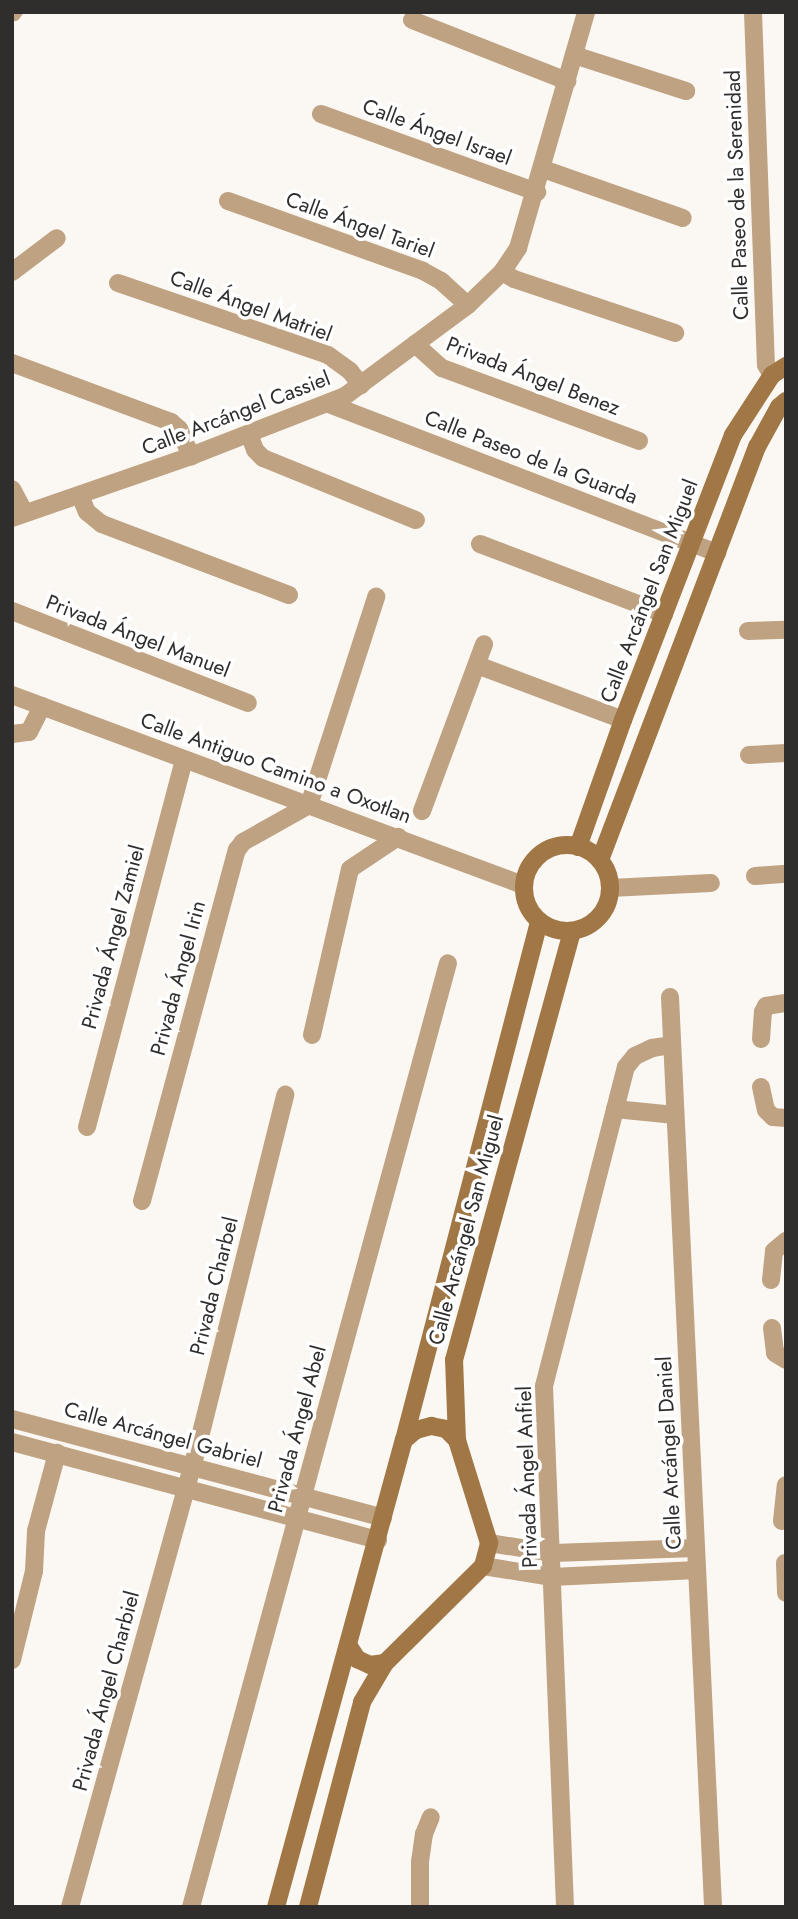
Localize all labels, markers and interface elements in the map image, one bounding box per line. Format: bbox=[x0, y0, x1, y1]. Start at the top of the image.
street label: Calle Paseo de la Serenidad bbox=[720, 70, 754, 320]
street label: Calle Ángel Israel bbox=[359, 93, 515, 171]
street label: Calle Ángel Tariel bbox=[282, 186, 438, 264]
street label: Calle Ángel Matriel bbox=[167, 265, 335, 347]
street label: Privada Ángel Benez bbox=[443, 331, 623, 421]
street label: Calle Arcángel Cassiel bbox=[138, 365, 334, 461]
street label: Calle Paseo de la Guarda bbox=[421, 405, 641, 509]
street label: Calle Arcángel San Miguel bbox=[595, 476, 703, 706]
street label: Privada Ángel Manuel bbox=[42, 589, 234, 683]
street label: Calle Antiguo Camino a Oxotlan bbox=[137, 707, 415, 829]
street label: Privada Ángel Zamiel bbox=[76, 842, 150, 1032]
street label: Privada Ángel Irin bbox=[145, 898, 211, 1058]
street label: Calle Arcángel San Miguel bbox=[423, 1112, 509, 1348]
street label: Privada Charbel bbox=[185, 1214, 243, 1358]
street label: Privada Ángel Abel bbox=[263, 1343, 331, 1515]
street label: Calle Arcángel Daniel bbox=[651, 1356, 687, 1550]
street label: Privada Ángel Anfiel bbox=[511, 1385, 543, 1569]
street label: Calle Arcángel Gabriel bbox=[61, 1396, 265, 1474]
street label: Privada Ángel Charbiel bbox=[67, 1588, 145, 1794]

